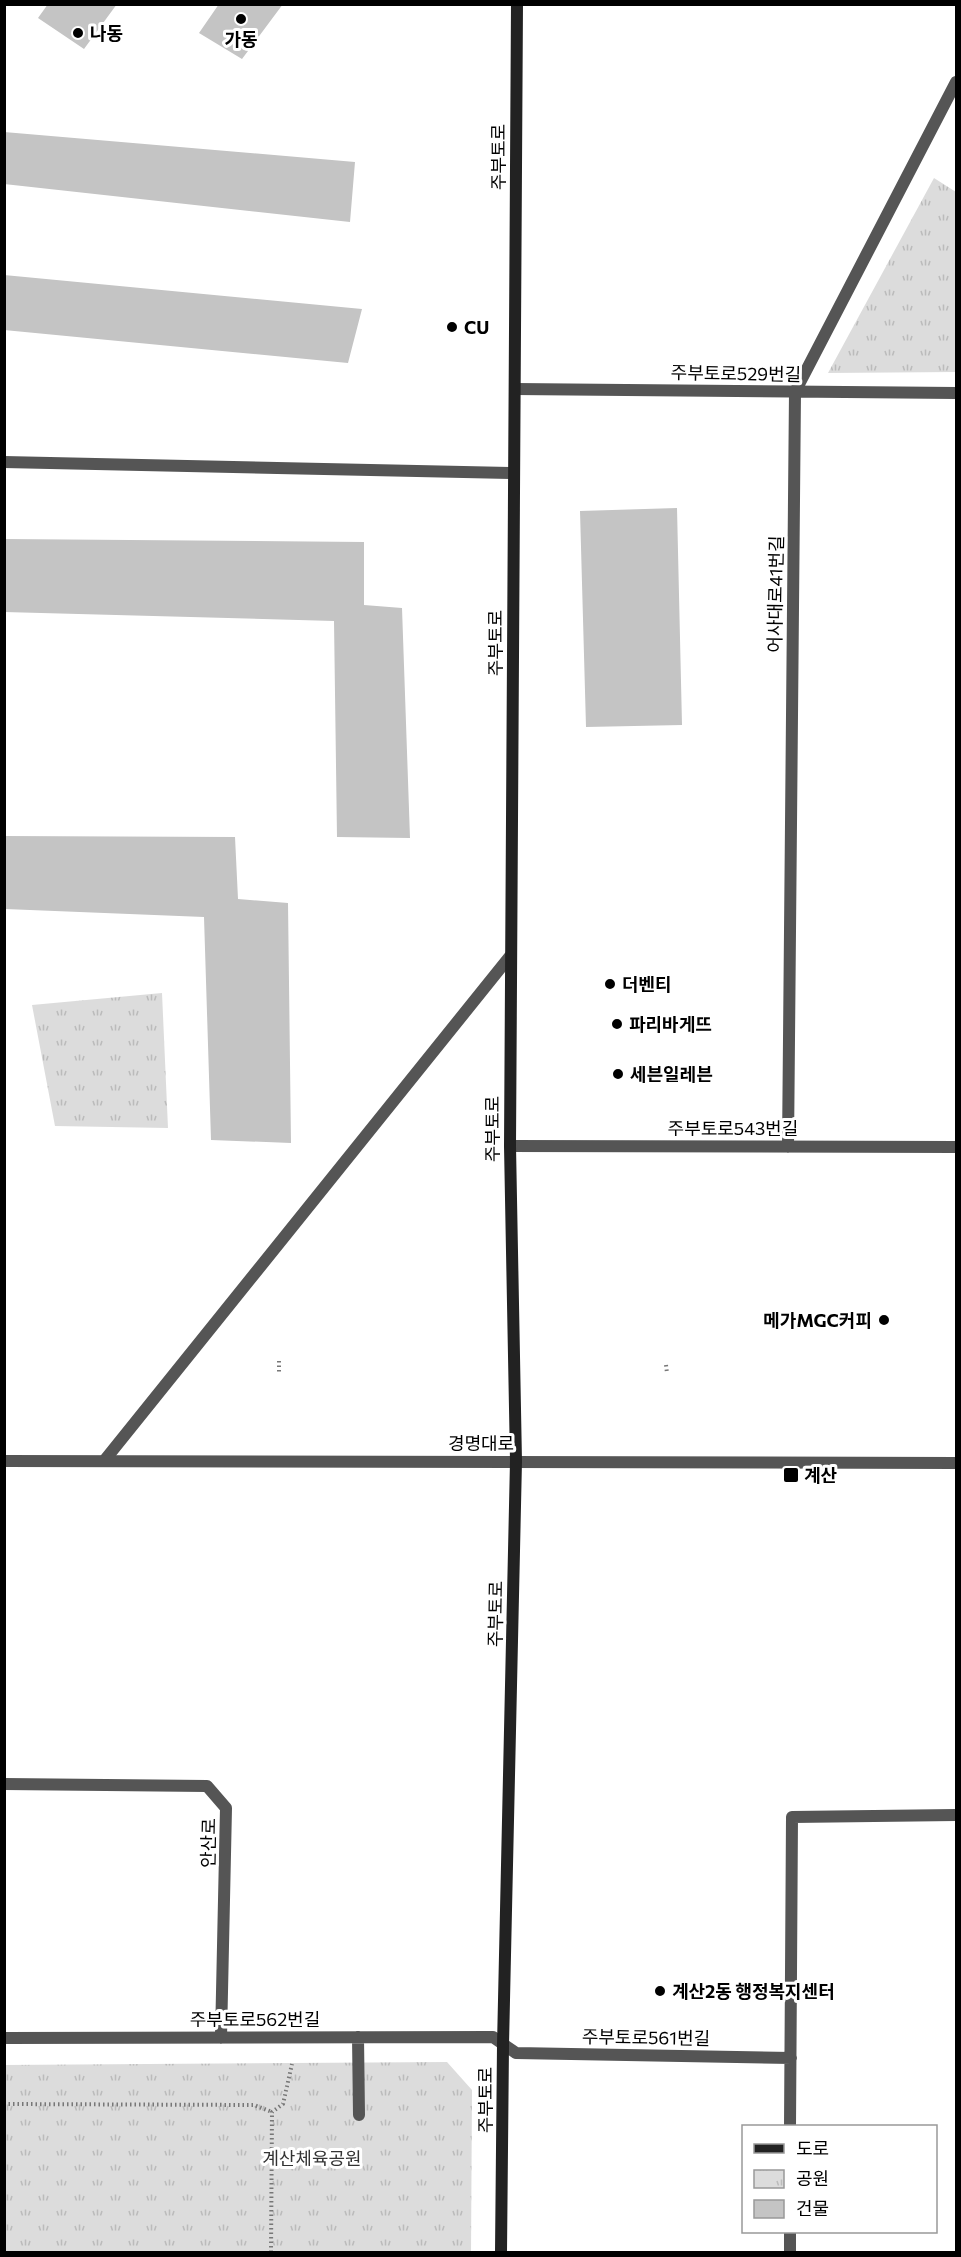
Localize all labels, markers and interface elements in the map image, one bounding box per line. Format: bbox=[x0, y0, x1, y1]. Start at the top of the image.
marker: 가동 bbox=[234, 12, 248, 26]
place label: 나동 bbox=[90, 22, 123, 44]
marker: 나동 bbox=[71, 26, 85, 40]
place label: 가동 bbox=[224, 28, 258, 50]
street label: 주부토로 bbox=[487, 124, 509, 190]
place label: CU bbox=[464, 316, 489, 338]
marker: CU bbox=[445, 320, 459, 334]
street label: 주부토로529번길 bbox=[671, 361, 801, 385]
street label: 어사대로41번길 bbox=[763, 535, 787, 653]
street label: 주부토로 bbox=[484, 610, 506, 676]
place label: 더벤티 bbox=[622, 973, 672, 995]
marker: 더벤티 bbox=[603, 977, 617, 991]
place label: 파리바게뜨 bbox=[629, 1013, 712, 1035]
marker: 파리바게뜨 bbox=[610, 1017, 624, 1031]
place label: 세븐일레븐 bbox=[630, 1063, 713, 1085]
marker: 세븐일레븐 bbox=[611, 1067, 625, 1081]
street label: 주부토로 bbox=[481, 1096, 503, 1162]
street label: 주부토로543번길 bbox=[668, 1117, 798, 1139]
place label: 메가MGC커피 bbox=[763, 1309, 872, 1331]
marker: 메가MGC커피 bbox=[877, 1313, 891, 1327]
street label: 경명대로 bbox=[448, 1432, 514, 1454]
place label: 계산 bbox=[804, 1464, 838, 1486]
marker: 계산 bbox=[782, 1466, 800, 1484]
street label: 주부토로 bbox=[483, 1581, 507, 1647]
street label: 안산로 bbox=[197, 1818, 219, 1868]
place label: 계산2동 행정복지센터 bbox=[672, 1980, 835, 2002]
marker: 계산2동 행정복지센터 bbox=[653, 1984, 667, 1998]
street label: 주부토로562번길 bbox=[190, 2008, 320, 2030]
street label: 주부토로561번길 bbox=[582, 2025, 710, 2049]
street label: 주부토로 bbox=[474, 2067, 496, 2133]
legend bbox=[742, 2125, 937, 2233]
text: 도로 bbox=[796, 2137, 829, 2159]
park label: 계산체육공원 bbox=[262, 2147, 362, 2169]
text: 공원 bbox=[796, 2167, 829, 2189]
text: 건물 bbox=[796, 2197, 829, 2219]

